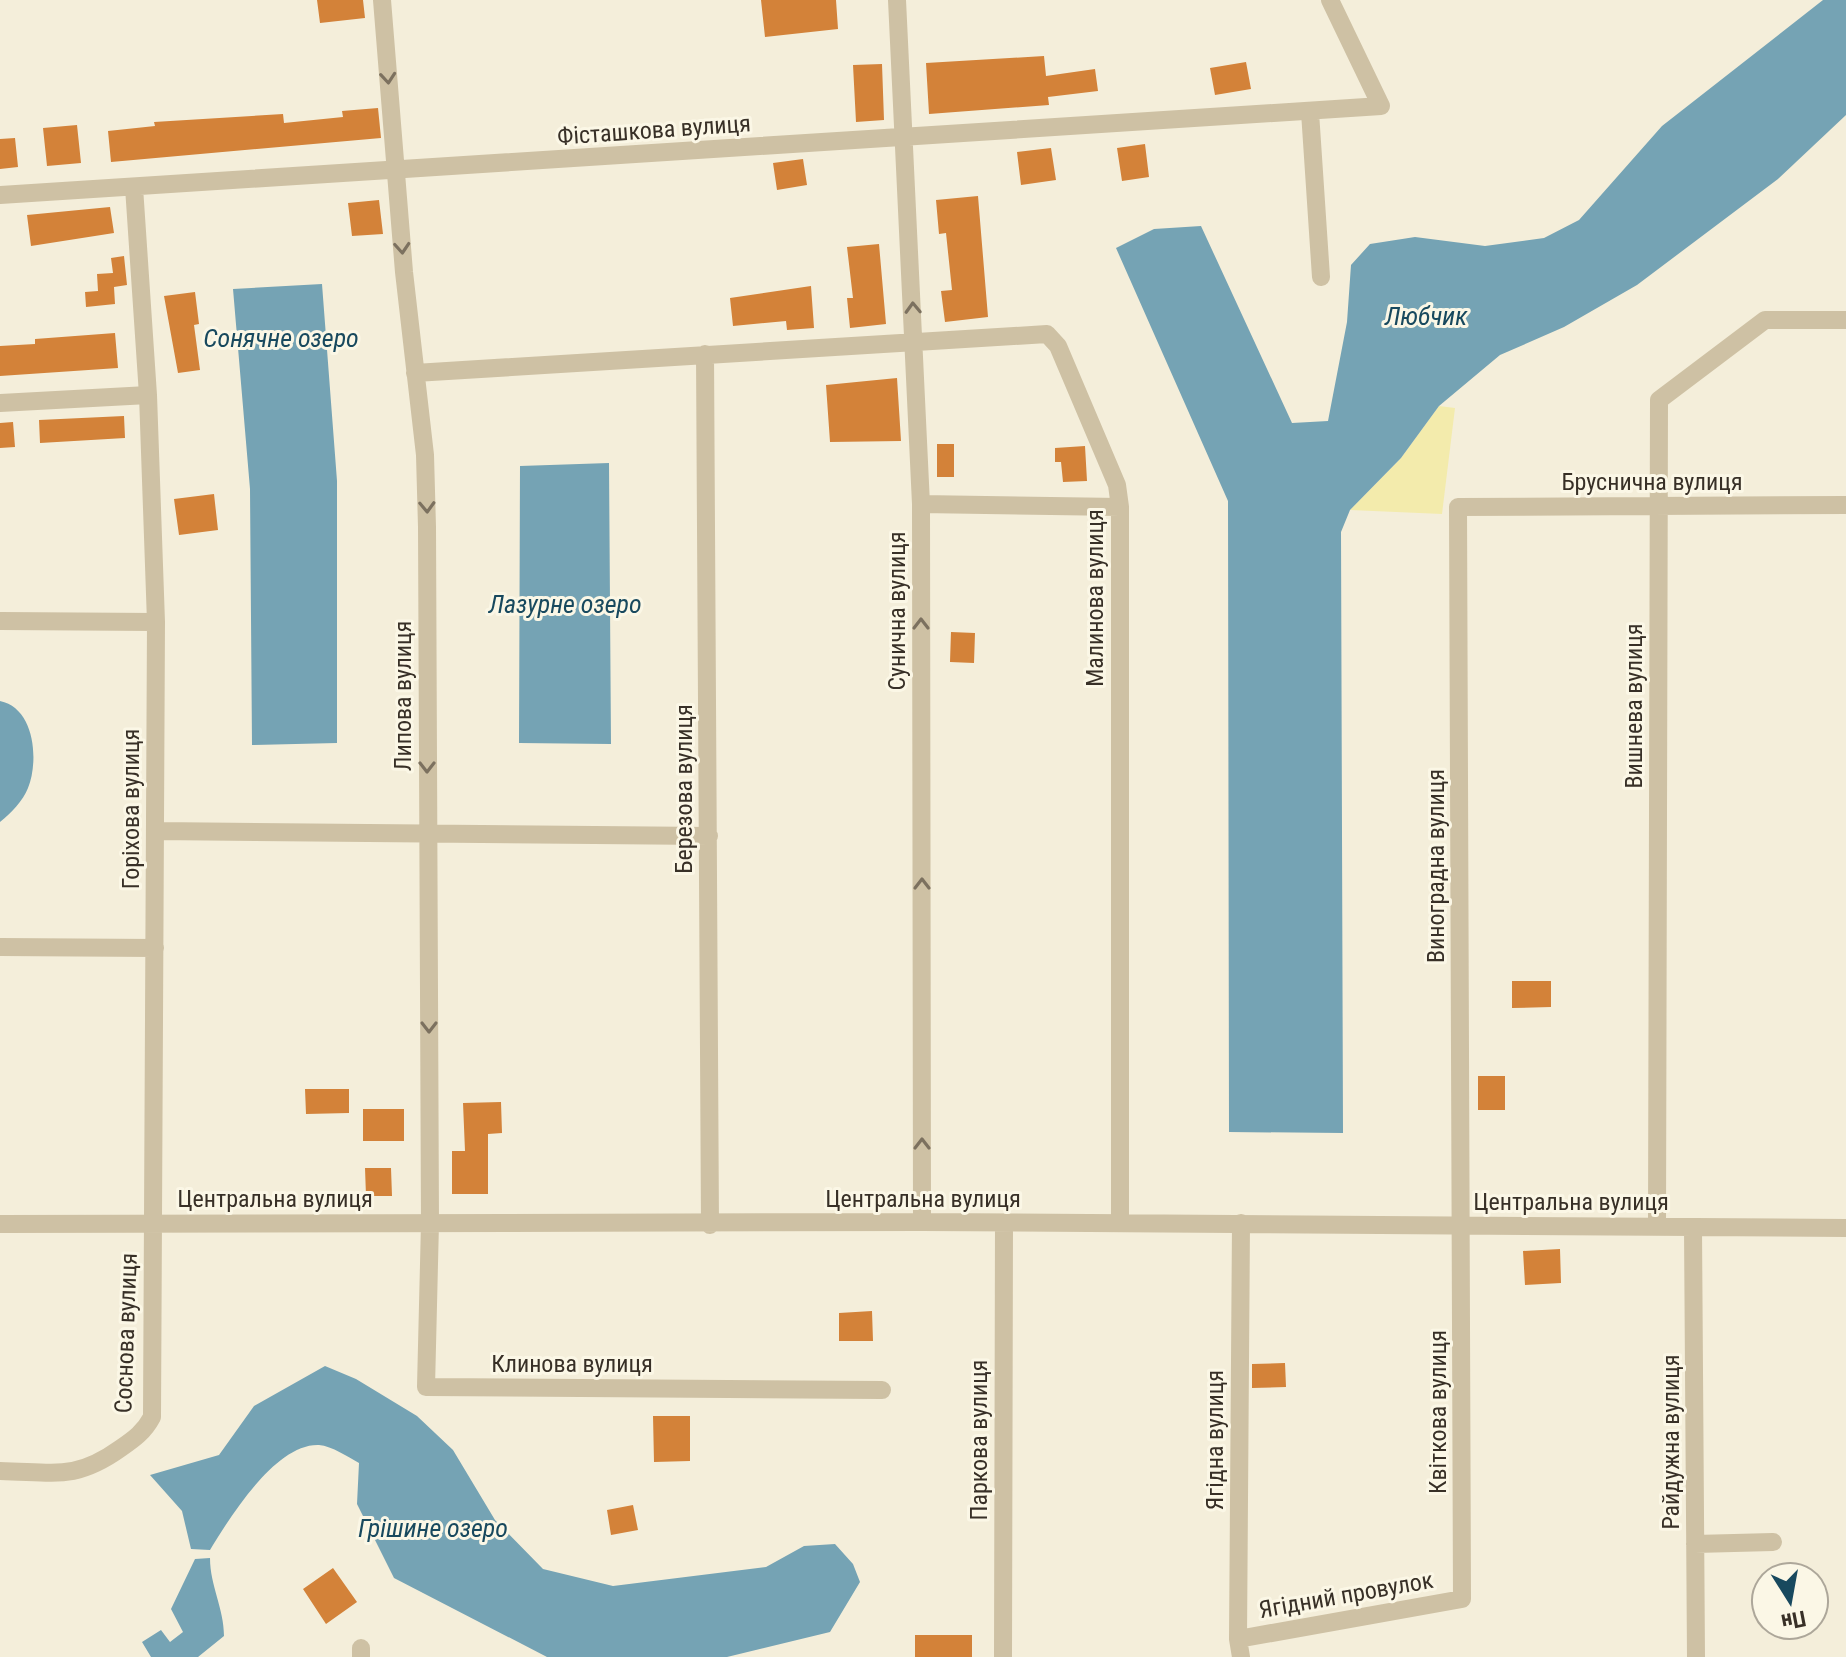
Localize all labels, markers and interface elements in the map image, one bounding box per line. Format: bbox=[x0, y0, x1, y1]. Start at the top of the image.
one-way arrow bbox=[380, 72, 397, 85]
street label: Фісташкова вулиця bbox=[556, 109, 752, 151]
one-way arrow bbox=[393, 242, 410, 255]
one-way arrow bbox=[905, 301, 922, 314]
water label: Любчик bbox=[1384, 301, 1468, 331]
water label: Сонячне озеро bbox=[203, 323, 359, 353]
street label: Бруснична вулиця bbox=[1561, 468, 1743, 496]
one-way arrow bbox=[418, 501, 435, 514]
street label: Малинова вулиця bbox=[1081, 509, 1109, 687]
street label: Сунична вулиця bbox=[883, 531, 911, 691]
water label: Лазурне озеро bbox=[487, 589, 642, 619]
one-way arrow bbox=[913, 617, 930, 630]
street label: Липова вулиця bbox=[389, 621, 417, 771]
street label: Вишнева вулиця bbox=[1620, 623, 1648, 789]
street label: Березова вулиця bbox=[670, 704, 698, 874]
street label: Горіхова вулиця bbox=[117, 729, 145, 889]
one-way arrow bbox=[418, 761, 436, 774]
street label: Виноградна вулиця bbox=[1422, 769, 1450, 963]
one-way arrow bbox=[913, 877, 931, 890]
one-way arrow bbox=[420, 1021, 437, 1034]
one-way arrow bbox=[913, 1137, 931, 1150]
street label: Центральна вулиця bbox=[177, 1185, 373, 1213]
street label: Центральна вулиця bbox=[825, 1185, 1021, 1213]
street label: Центральна вулиця bbox=[1473, 1188, 1669, 1216]
street label: Соснова вулиця bbox=[109, 1252, 143, 1414]
street label: Квіткова вулиця bbox=[1424, 1330, 1452, 1494]
street label: Клинова вулиця bbox=[491, 1350, 653, 1378]
street label: Райдужна вулиця bbox=[1657, 1354, 1685, 1530]
street label: Паркова вулиця bbox=[965, 1360, 993, 1520]
street label: Ягідна вулиця bbox=[1201, 1370, 1229, 1510]
water label: Грішине озеро bbox=[358, 1513, 508, 1543]
north arrow bbox=[1750, 1561, 1830, 1641]
street label: Ягідний провулок bbox=[1257, 1566, 1436, 1624]
text: Пн bbox=[1779, 1606, 1808, 1635]

